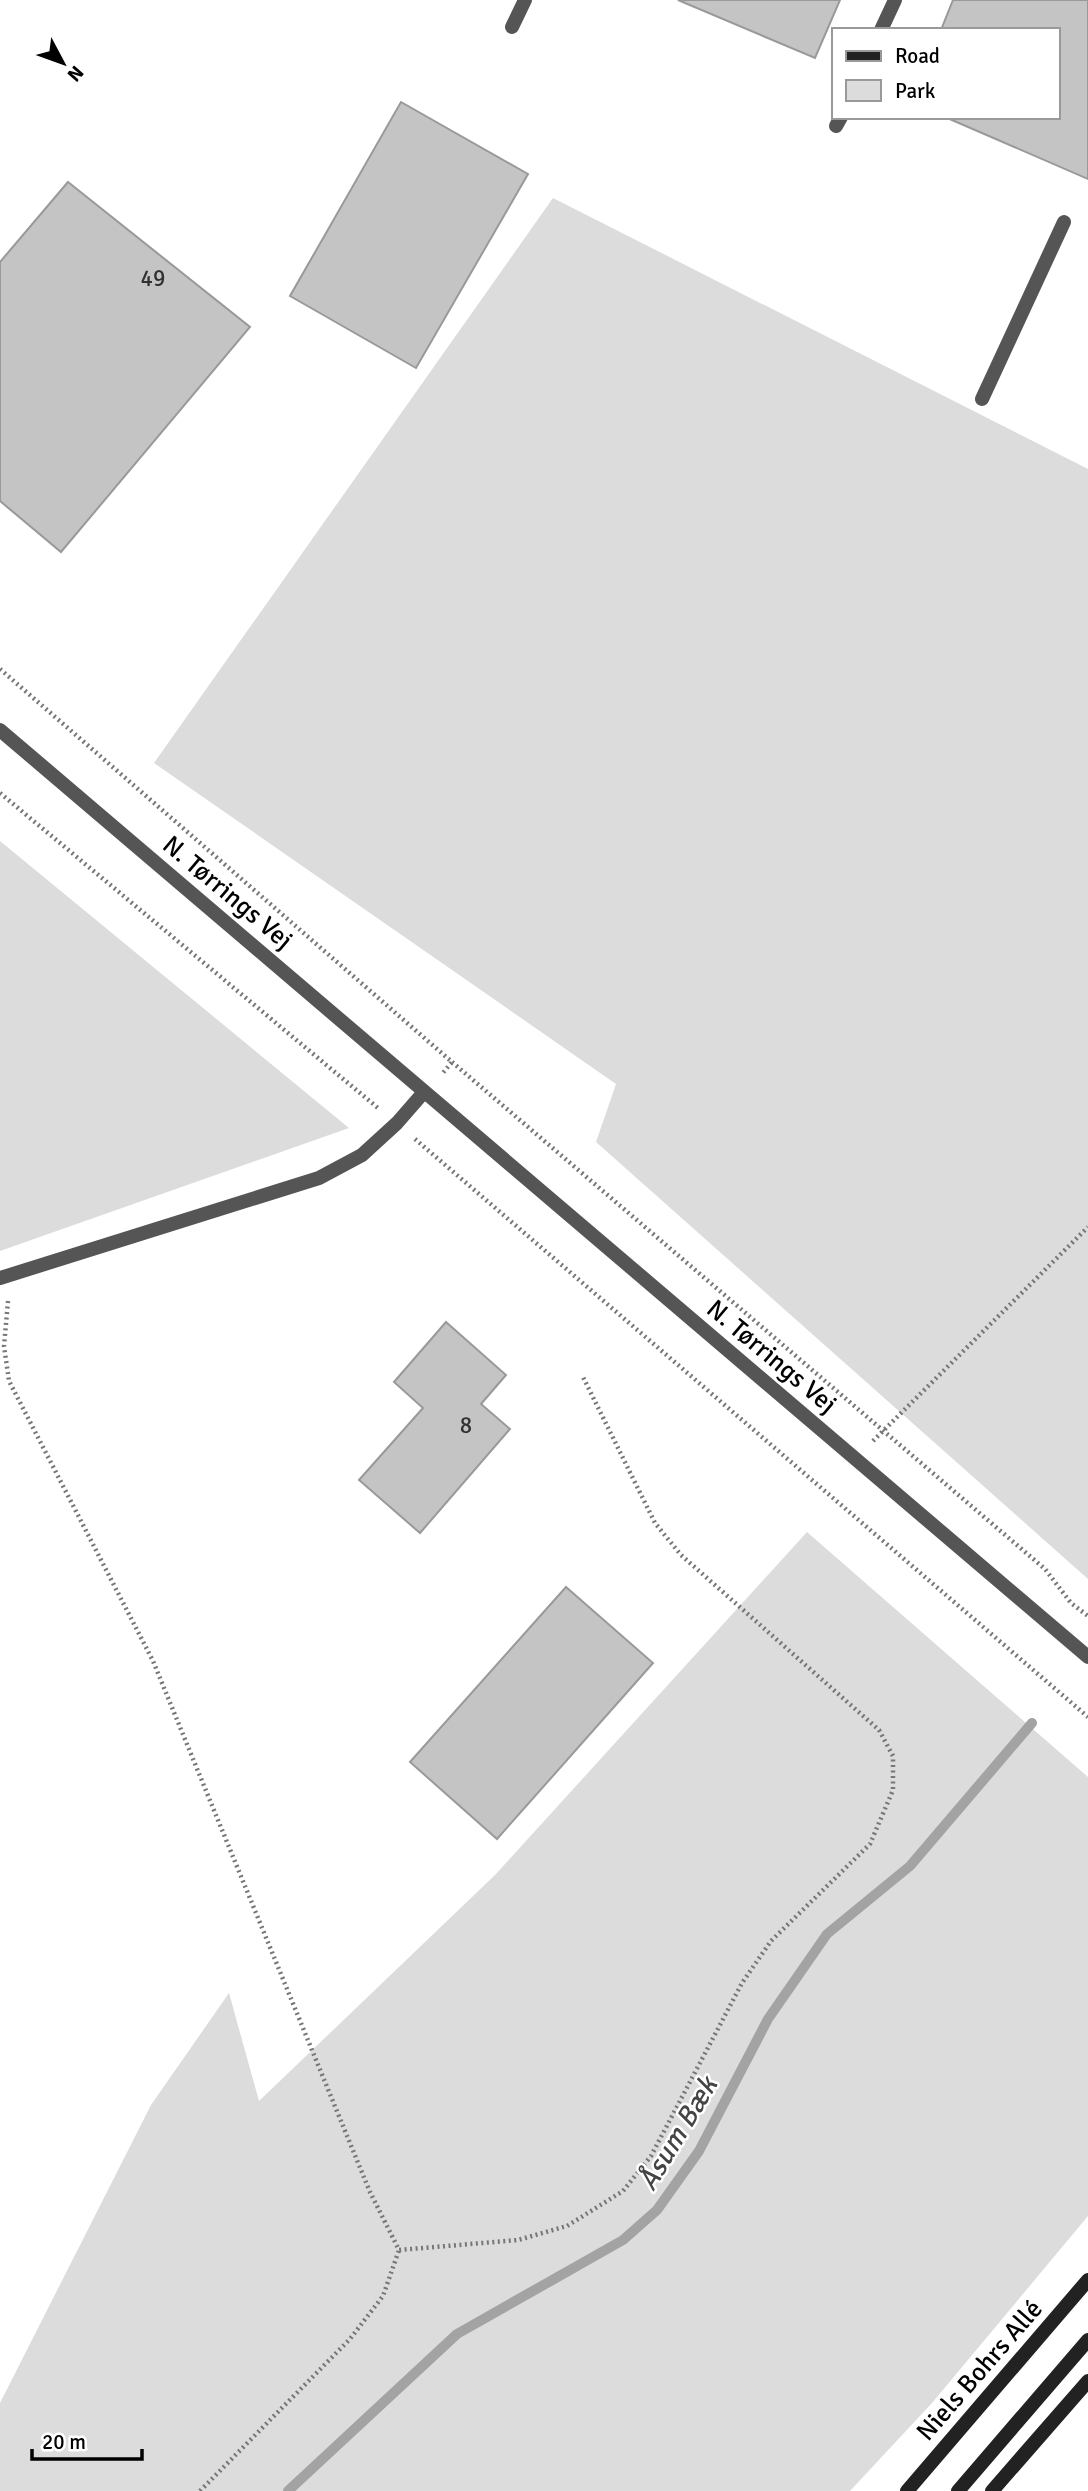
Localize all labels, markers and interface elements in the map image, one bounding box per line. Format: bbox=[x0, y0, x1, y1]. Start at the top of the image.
north arrow bbox=[28, 28, 98, 98]
legend bbox=[832, 28, 1060, 119]
text: Road bbox=[895, 43, 940, 69]
text: N bbox=[62, 61, 88, 86]
text: Park bbox=[895, 78, 936, 104]
house number: 49 bbox=[141, 264, 165, 293]
street label: N. Tørrings Vej bbox=[156, 829, 299, 956]
street label: N. Tørrings Vej bbox=[700, 1293, 843, 1420]
house number: 8 bbox=[460, 1411, 472, 1440]
water label: Åsum Bæk bbox=[631, 2068, 726, 2196]
street label: Niels Bohrs Allé bbox=[910, 2294, 1050, 2448]
scale bar bbox=[32, 2418, 142, 2462]
text: 20 m bbox=[42, 2429, 86, 2455]

